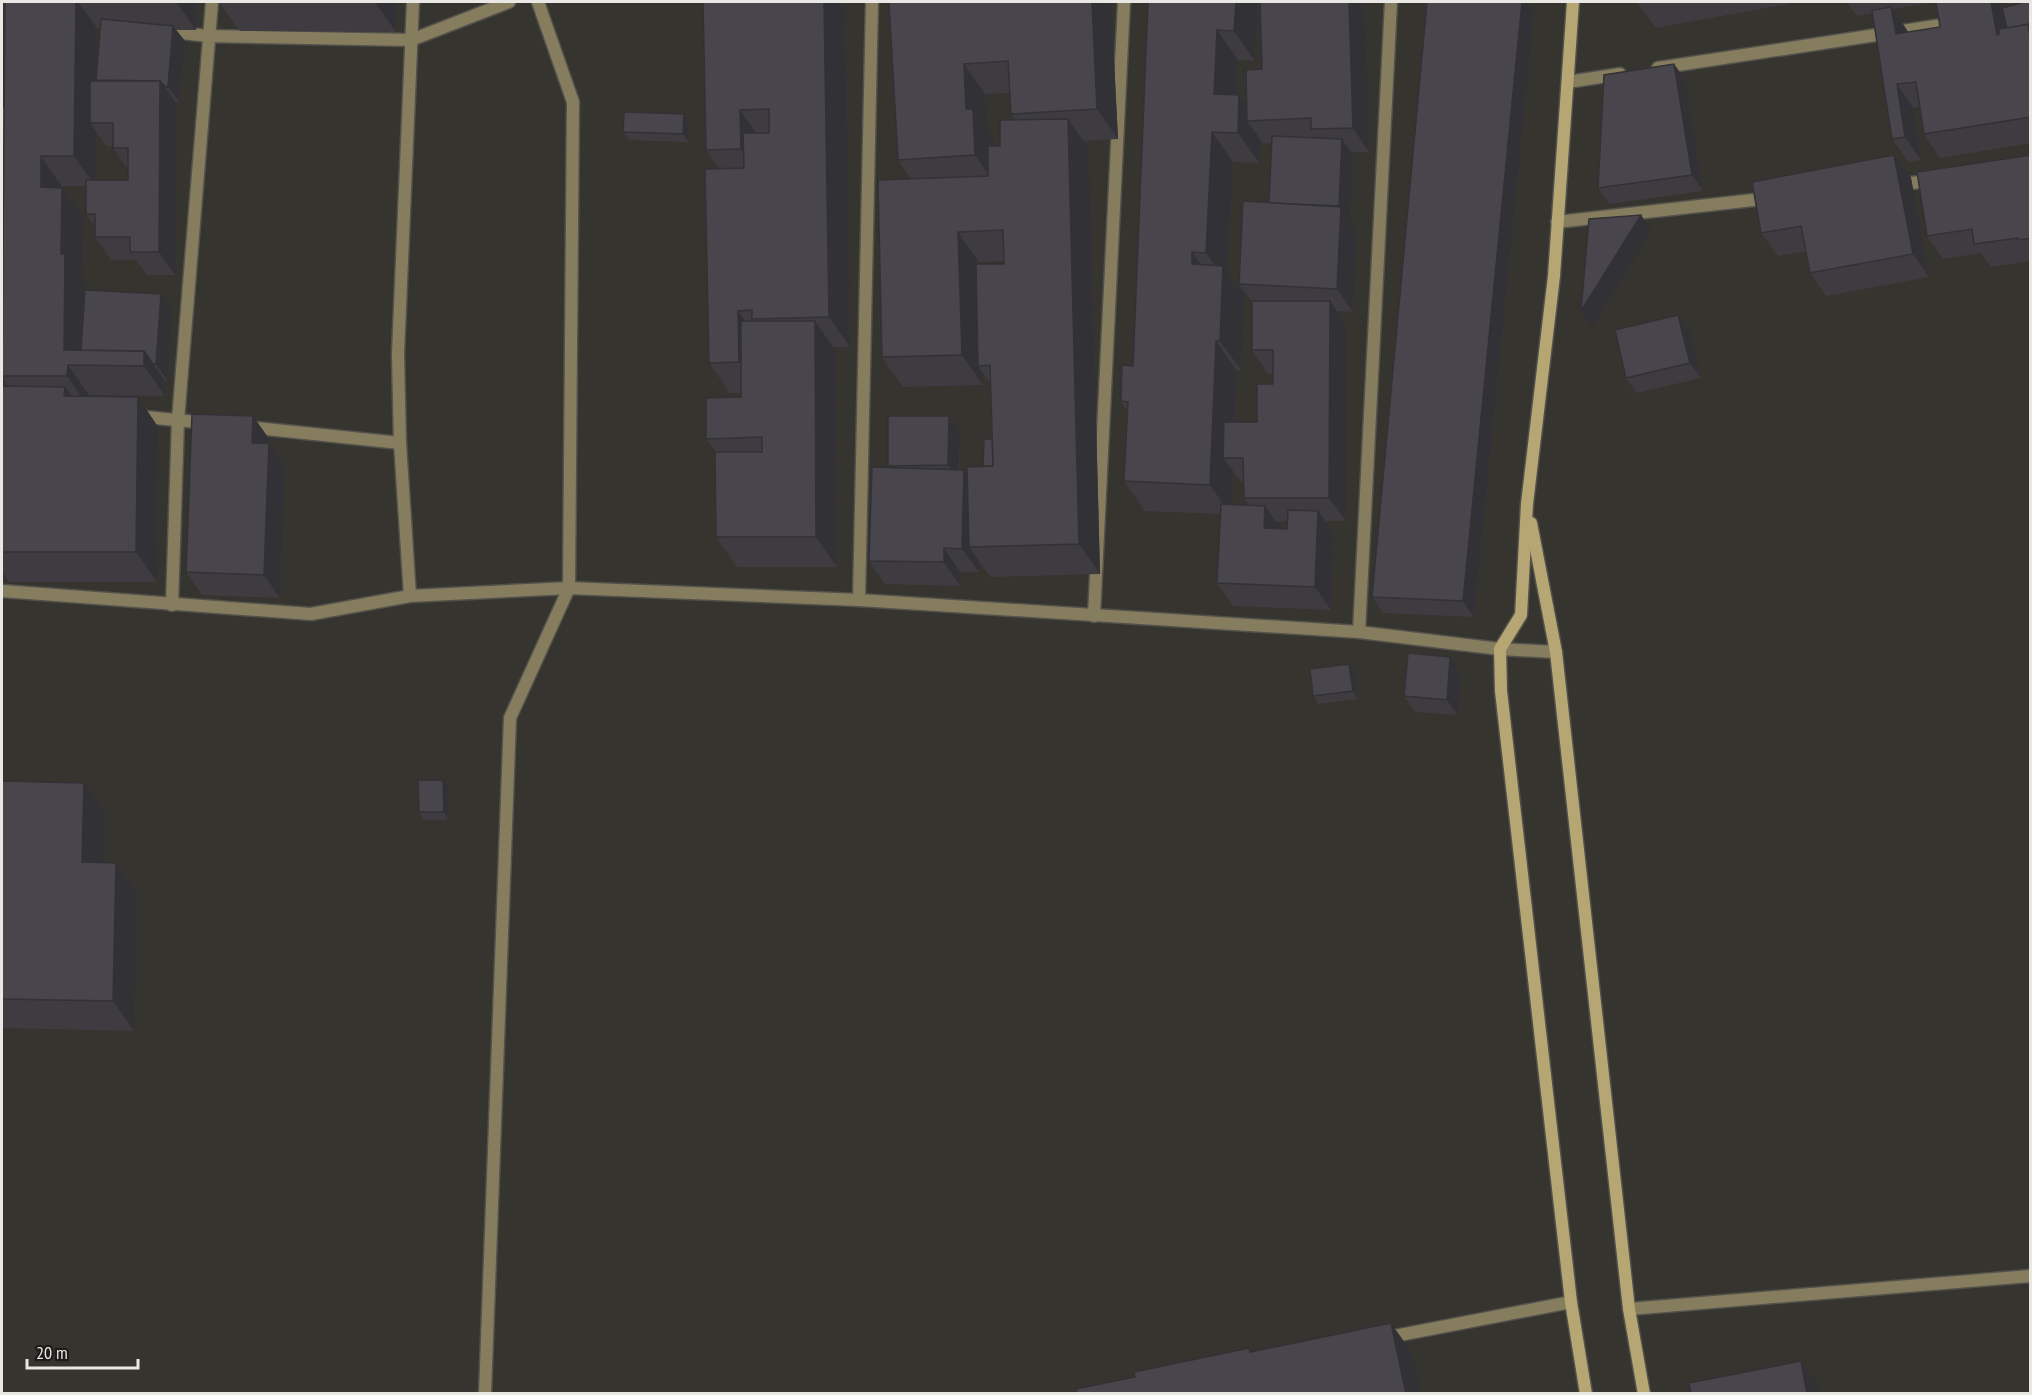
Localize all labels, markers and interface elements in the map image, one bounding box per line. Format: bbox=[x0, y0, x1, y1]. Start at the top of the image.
scale bar bbox=[27, 1332, 138, 1370]
text: 20 m bbox=[36, 1341, 68, 1364]

